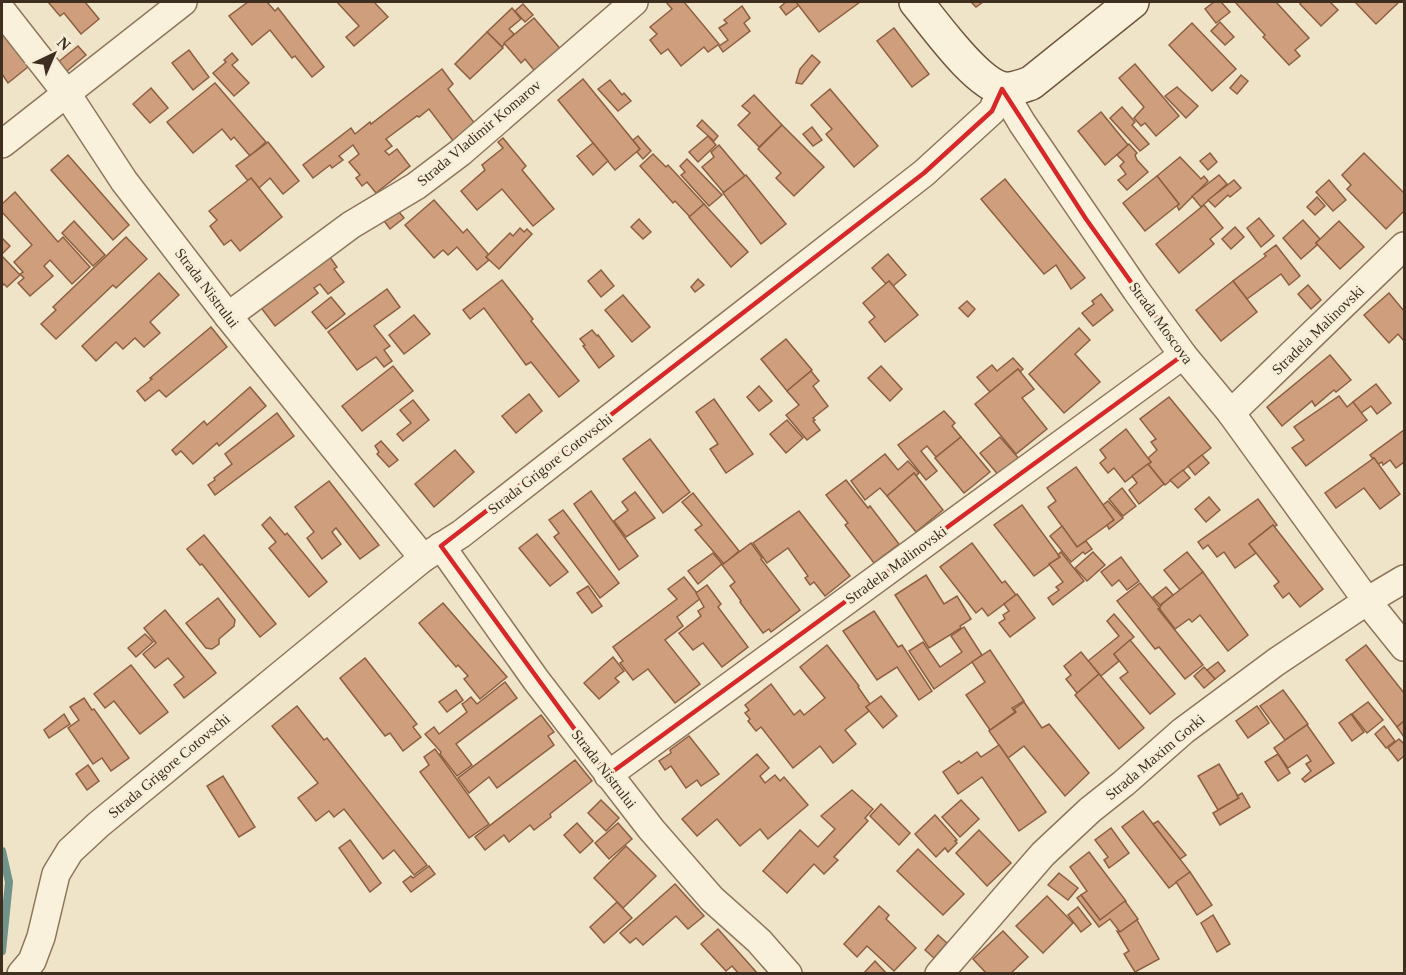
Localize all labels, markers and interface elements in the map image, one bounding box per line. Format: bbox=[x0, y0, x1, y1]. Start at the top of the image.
north arrow bbox=[24, 24, 84, 84]
text: N bbox=[54, 33, 74, 54]
street label: Strada Vladimir Komarov bbox=[414, 76, 544, 189]
street label: Strada Nistrului bbox=[172, 245, 242, 331]
street label: Strada Moscova bbox=[1126, 279, 1196, 367]
street label: Stradela Malinovski bbox=[1269, 282, 1367, 378]
street label: Strada Grigore Cotovschi bbox=[485, 411, 615, 517]
street label: Stradela Malinovski bbox=[842, 523, 950, 607]
street label: Strada Grigore Cotovschi bbox=[105, 711, 233, 821]
street label: Strada Maxim Gorki bbox=[1102, 711, 1208, 803]
street label: Strada Nistrului bbox=[568, 726, 640, 812]

